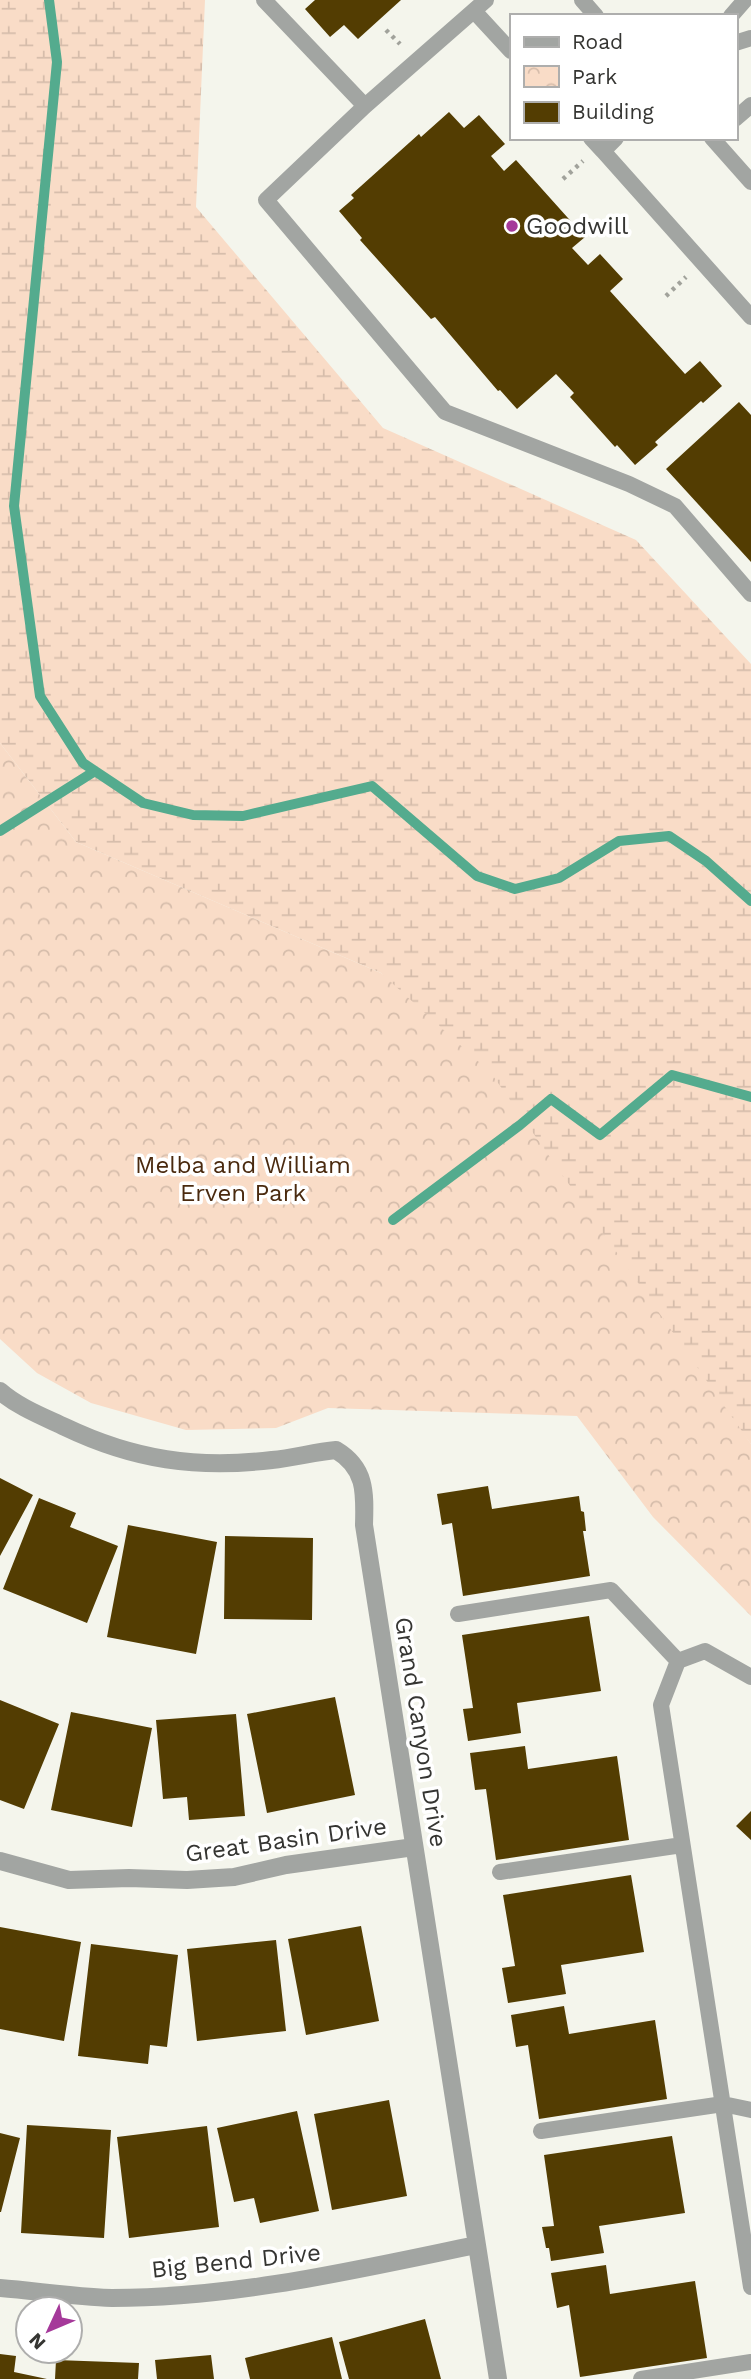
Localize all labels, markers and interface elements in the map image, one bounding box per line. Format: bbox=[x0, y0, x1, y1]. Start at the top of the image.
legend bbox=[510, 14, 737, 140]
text: Road bbox=[572, 29, 623, 54]
text: Park bbox=[572, 64, 617, 89]
text: Building bbox=[572, 99, 654, 124]
place label: Goodwill bbox=[526, 212, 629, 240]
marker: Goodwill bbox=[504, 218, 520, 234]
park label: Melba and William Erven Park bbox=[135, 1151, 351, 1207]
street label: Grand Canyon Drive bbox=[389, 1615, 453, 1849]
street label: Great Basin Drive bbox=[184, 1812, 388, 1868]
street label: Big Bend Drive bbox=[150, 2238, 322, 2284]
north arrow bbox=[14, 2295, 84, 2365]
text: N bbox=[24, 2328, 50, 2355]

